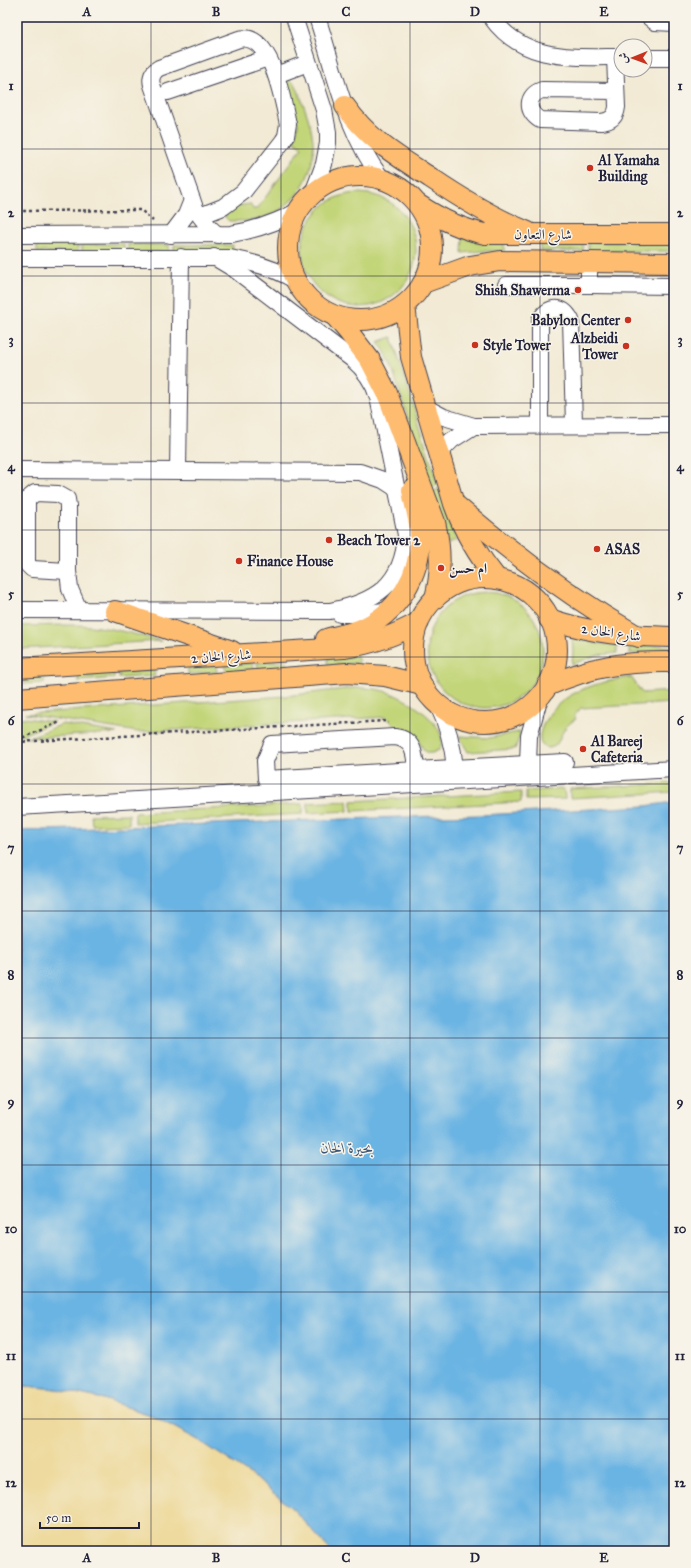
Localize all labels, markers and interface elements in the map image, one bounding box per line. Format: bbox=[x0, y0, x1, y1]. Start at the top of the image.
text: A bbox=[82, 4, 92, 20]
text: B bbox=[212, 4, 221, 20]
text: C bbox=[342, 4, 351, 20]
text: D bbox=[470, 4, 480, 20]
text: E bbox=[599, 4, 609, 20]
north arrow bbox=[613, 38, 653, 78]
text: ش bbox=[617, 53, 630, 64]
text: 1 bbox=[8, 78, 14, 94]
text: 1 bbox=[677, 78, 683, 94]
place label: Al Yamaha Building bbox=[597, 152, 661, 186]
marker: Al Yamaha Building bbox=[585, 163, 595, 173]
text: 2 bbox=[8, 205, 15, 221]
text: 2 bbox=[677, 205, 684, 221]
street label: شارع التعاون bbox=[514, 226, 572, 246]
place label: Shish Shawerma bbox=[475, 282, 571, 299]
marker: Shish Shawerma bbox=[573, 285, 583, 295]
place label: Babylon Center bbox=[531, 312, 621, 330]
marker: Babylon Center bbox=[623, 315, 633, 325]
place label: Alzbeidi Tower bbox=[570, 330, 619, 363]
text: 3 bbox=[8, 332, 14, 348]
text: 3 bbox=[677, 332, 683, 348]
place label: Style Tower bbox=[483, 337, 552, 355]
marker: Style Tower bbox=[470, 340, 480, 350]
marker: Alzbeidi Tower bbox=[621, 341, 631, 351]
text: 4 bbox=[7, 459, 15, 475]
text: 4 bbox=[676, 459, 684, 475]
place label: Beach Tower 2 bbox=[337, 532, 421, 549]
marker: Beach Tower 2 bbox=[324, 535, 334, 545]
place label: ASAS bbox=[604, 541, 640, 558]
marker: ASAS bbox=[592, 544, 602, 554]
place label: Finance House bbox=[247, 553, 333, 570]
marker: Finance House bbox=[234, 556, 244, 566]
place label: ام حسن bbox=[449, 560, 487, 581]
marker: ام حسن bbox=[436, 563, 446, 573]
text: 5 bbox=[8, 586, 15, 602]
text: 5 bbox=[677, 586, 684, 602]
street label: شارع الخان 2 bbox=[579, 620, 642, 648]
street label: شارع الخان 2 bbox=[190, 646, 252, 670]
text: 6 bbox=[8, 713, 16, 729]
text: 6 bbox=[677, 713, 685, 729]
place label: Al Bareej Cafeteria bbox=[590, 733, 644, 766]
marker: Al Bareej Cafeteria bbox=[578, 744, 588, 754]
text: 7 bbox=[8, 840, 15, 856]
text: 7 bbox=[677, 840, 684, 856]
text: 8 bbox=[8, 967, 15, 983]
text: 8 bbox=[677, 967, 684, 983]
text: 9 bbox=[8, 1094, 15, 1110]
text: 9 bbox=[677, 1094, 684, 1110]
water label: بحيرة الخان bbox=[321, 1139, 374, 1158]
text: 10 bbox=[5, 1221, 18, 1237]
text: 10 bbox=[674, 1221, 687, 1237]
text: 11 bbox=[6, 1348, 16, 1364]
text: 11 bbox=[675, 1348, 685, 1364]
text: 12 bbox=[5, 1475, 17, 1491]
text: 12 bbox=[674, 1475, 686, 1491]
scale bar bbox=[40, 1504, 139, 1530]
text: 50 m bbox=[46, 1511, 71, 1525]
text: A bbox=[82, 1550, 92, 1566]
text: B bbox=[212, 1550, 221, 1566]
text: C bbox=[342, 1550, 351, 1566]
text: D bbox=[470, 1550, 480, 1566]
text: E bbox=[599, 1550, 609, 1566]

